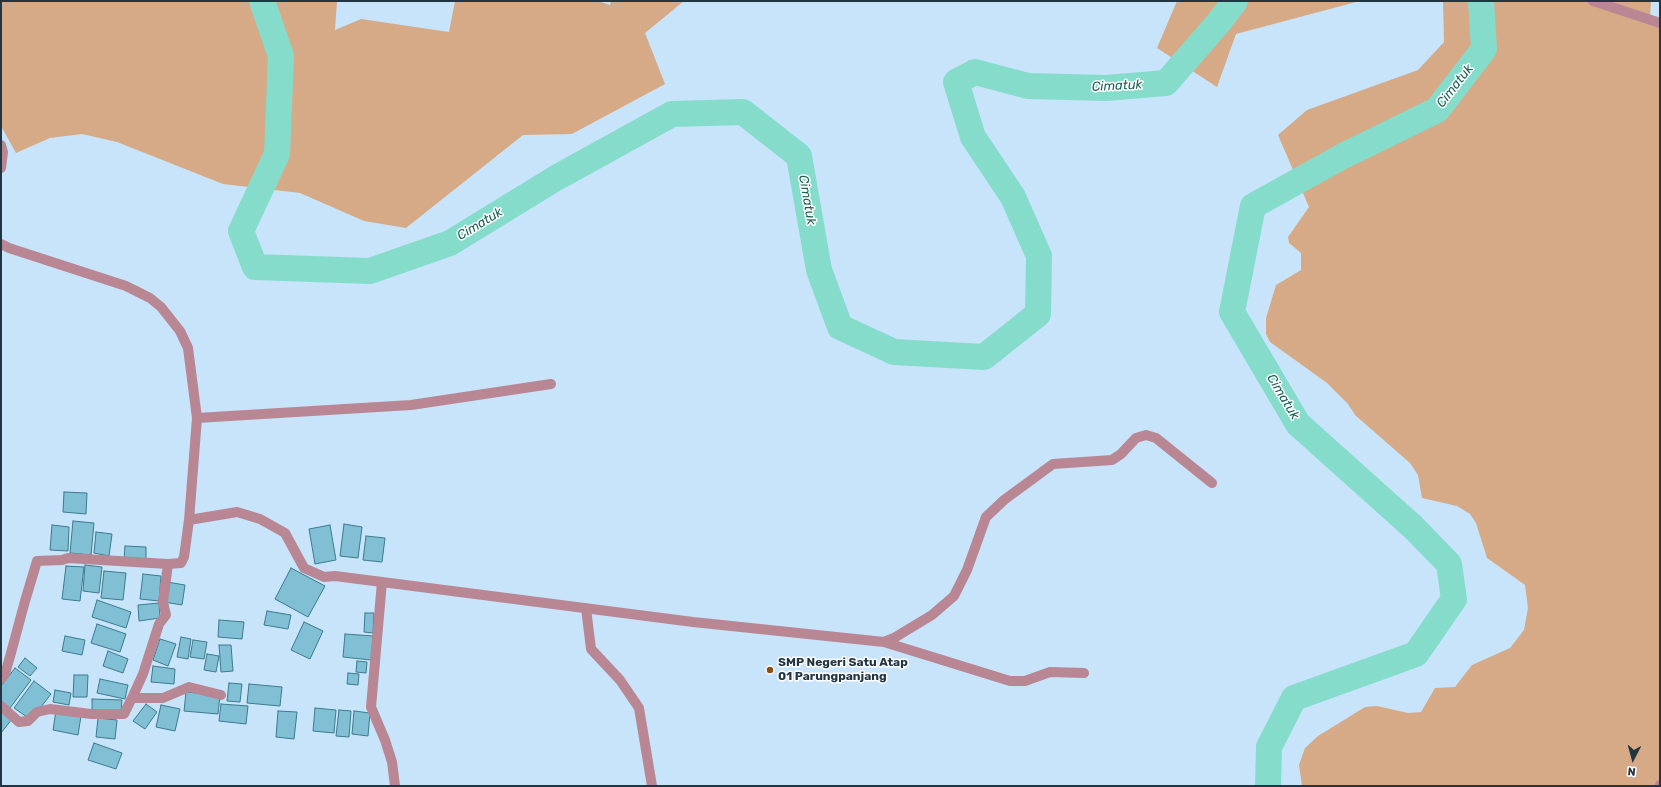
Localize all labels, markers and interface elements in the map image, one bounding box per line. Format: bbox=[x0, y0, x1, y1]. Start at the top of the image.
water label: Cimatuk bbox=[1433, 61, 1477, 111]
water label: Cimatuk bbox=[1091, 77, 1143, 95]
water label: Cimatuk bbox=[795, 174, 819, 226]
water label: Cimatuk bbox=[454, 204, 506, 244]
water label: Cimatuk bbox=[1263, 371, 1303, 423]
place label: SMP Negeri Satu Atap 01 Parungpanjang bbox=[778, 656, 908, 684]
marker: SMP Negeri Satu Atap 01 Parungpanjang bbox=[765, 665, 775, 675]
north arrow bbox=[1613, 739, 1653, 779]
text: N bbox=[1627, 765, 1636, 778]

